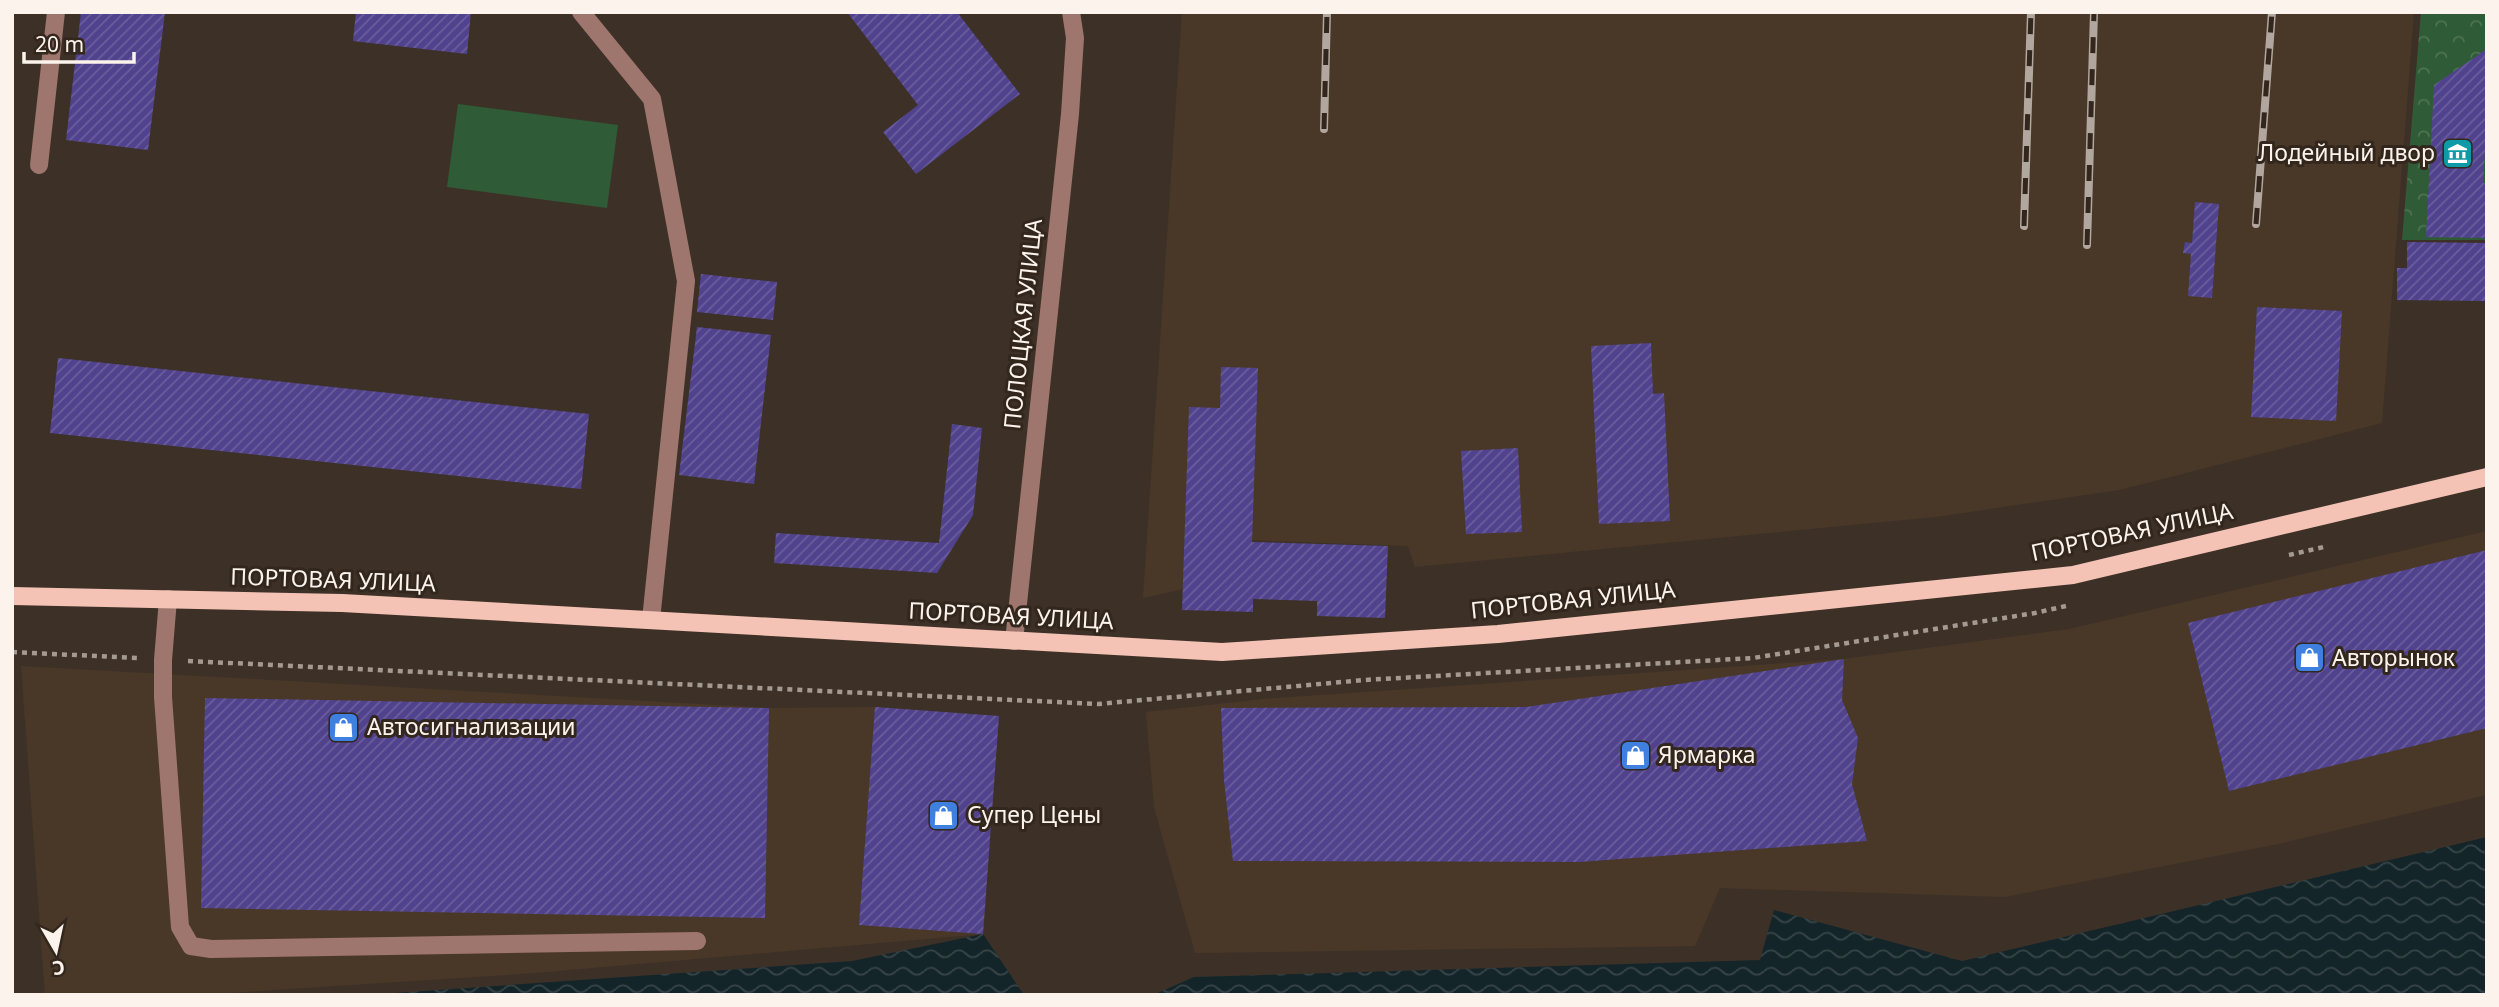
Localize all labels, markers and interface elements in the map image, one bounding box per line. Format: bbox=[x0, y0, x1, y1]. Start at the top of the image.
scale bar bbox=[24, 21, 135, 65]
text: 20 m bbox=[35, 30, 84, 58]
place label: Лодейный двор bbox=[2258, 136, 2435, 168]
museum icon: Лодейный двор bbox=[2441, 136, 2475, 170]
street label: ПОЛОЦКАЯ УЛИЦА bbox=[995, 217, 1049, 431]
street label: ПОРТОВАЯ УЛИЦА bbox=[2028, 494, 2236, 568]
street label: ПОРТОВАЯ УЛИЦА bbox=[230, 559, 437, 599]
street label: ПОРТОВАЯ УЛИЦА bbox=[1469, 572, 1677, 626]
street label: ПОРТОВАЯ УЛИЦА bbox=[908, 594, 1115, 636]
shop icon: Авторынок bbox=[2292, 641, 2326, 675]
place label: Авторынок bbox=[2332, 641, 2456, 673]
shop icon: Автосигнализации bbox=[327, 710, 361, 744]
place label: Автосигнализации bbox=[367, 710, 576, 742]
shop icon: Ярмарка bbox=[1618, 738, 1652, 772]
place label: Ярмарка bbox=[1658, 738, 1756, 770]
shop icon: Супер Цены bbox=[927, 798, 961, 832]
place label: Супер Цены bbox=[967, 798, 1101, 830]
north arrow bbox=[21, 916, 91, 986]
text: С bbox=[51, 954, 67, 982]

